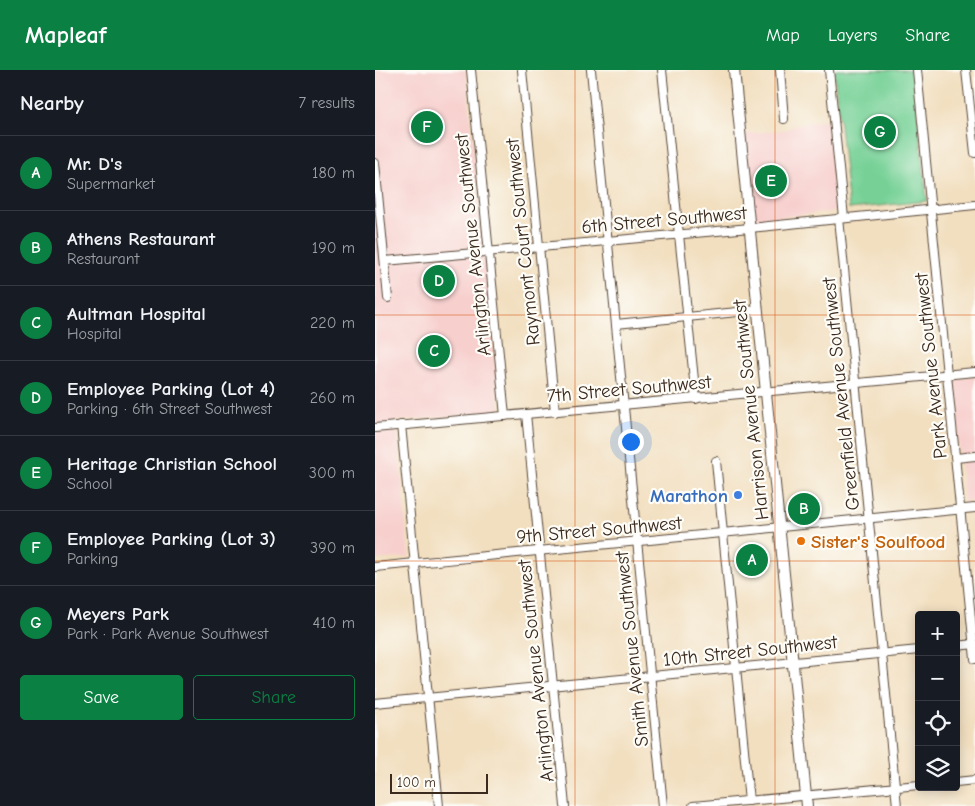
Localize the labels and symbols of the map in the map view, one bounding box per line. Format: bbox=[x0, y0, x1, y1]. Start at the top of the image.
pin: F bbox=[411, 108, 443, 146]
pin: G bbox=[864, 113, 896, 151]
street label: Arlington Avenue Southwest bbox=[450, 132, 496, 357]
street label: Raymont Court Southwest bbox=[501, 137, 545, 346]
pin: E bbox=[755, 162, 787, 200]
street label: 6th Street Southwest bbox=[580, 202, 748, 238]
pin: D bbox=[423, 262, 455, 300]
street label: Park Avenue Southwest bbox=[910, 271, 952, 460]
street label: Greenfield Avenue Southwest bbox=[818, 276, 864, 511]
street label: Harrison Avenue Southwest bbox=[728, 298, 774, 521]
pin: C bbox=[418, 332, 450, 370]
street label: 7th Street Southwest bbox=[546, 371, 713, 407]
your location bbox=[618, 429, 644, 455]
place label: Marathon bbox=[650, 485, 728, 507]
marker: Marathon bbox=[732, 489, 744, 501]
pin: B bbox=[788, 490, 820, 528]
street label: 9th Street Southwest bbox=[516, 512, 683, 548]
place label: Sister's Soulfood bbox=[811, 531, 945, 553]
marker: Sister's Soulfood bbox=[795, 535, 807, 547]
pin: A bbox=[736, 541, 768, 579]
street label: Smith Avenue Southwest bbox=[611, 550, 653, 748]
street label: Arlington Avenue Southwest bbox=[513, 558, 559, 783]
street label: 10th Street Southwest bbox=[662, 631, 839, 671]
scale bar bbox=[390, 771, 487, 794]

